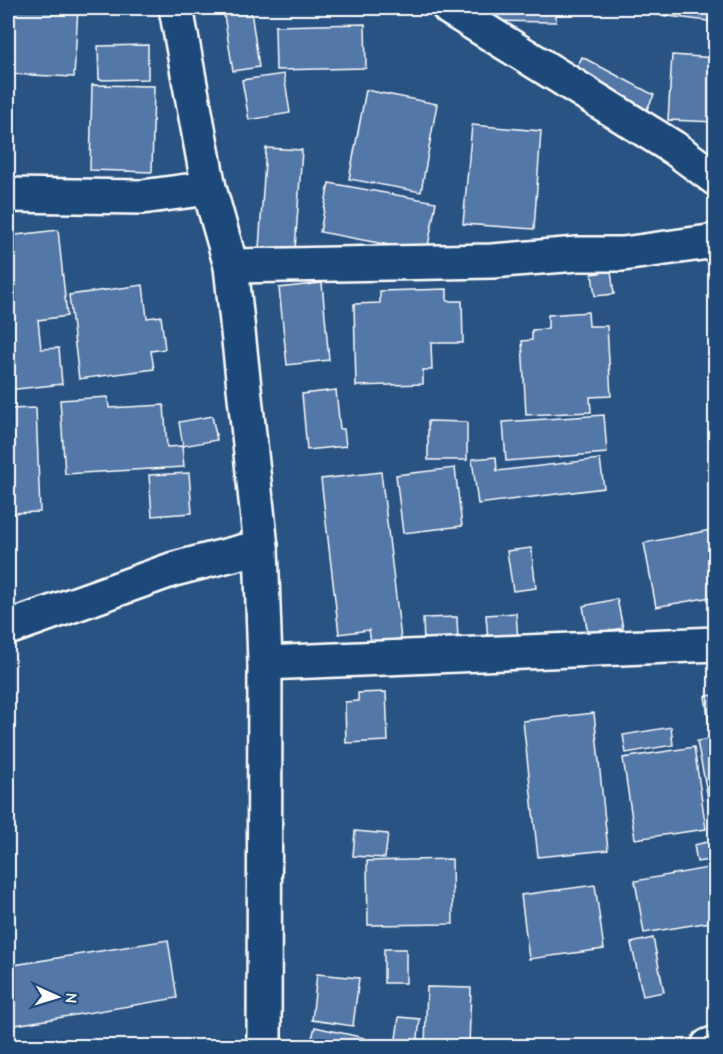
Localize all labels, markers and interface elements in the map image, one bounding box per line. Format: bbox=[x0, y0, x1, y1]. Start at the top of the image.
north arrow bbox=[27, 967, 87, 1027]
text: N bbox=[62, 992, 80, 1004]

